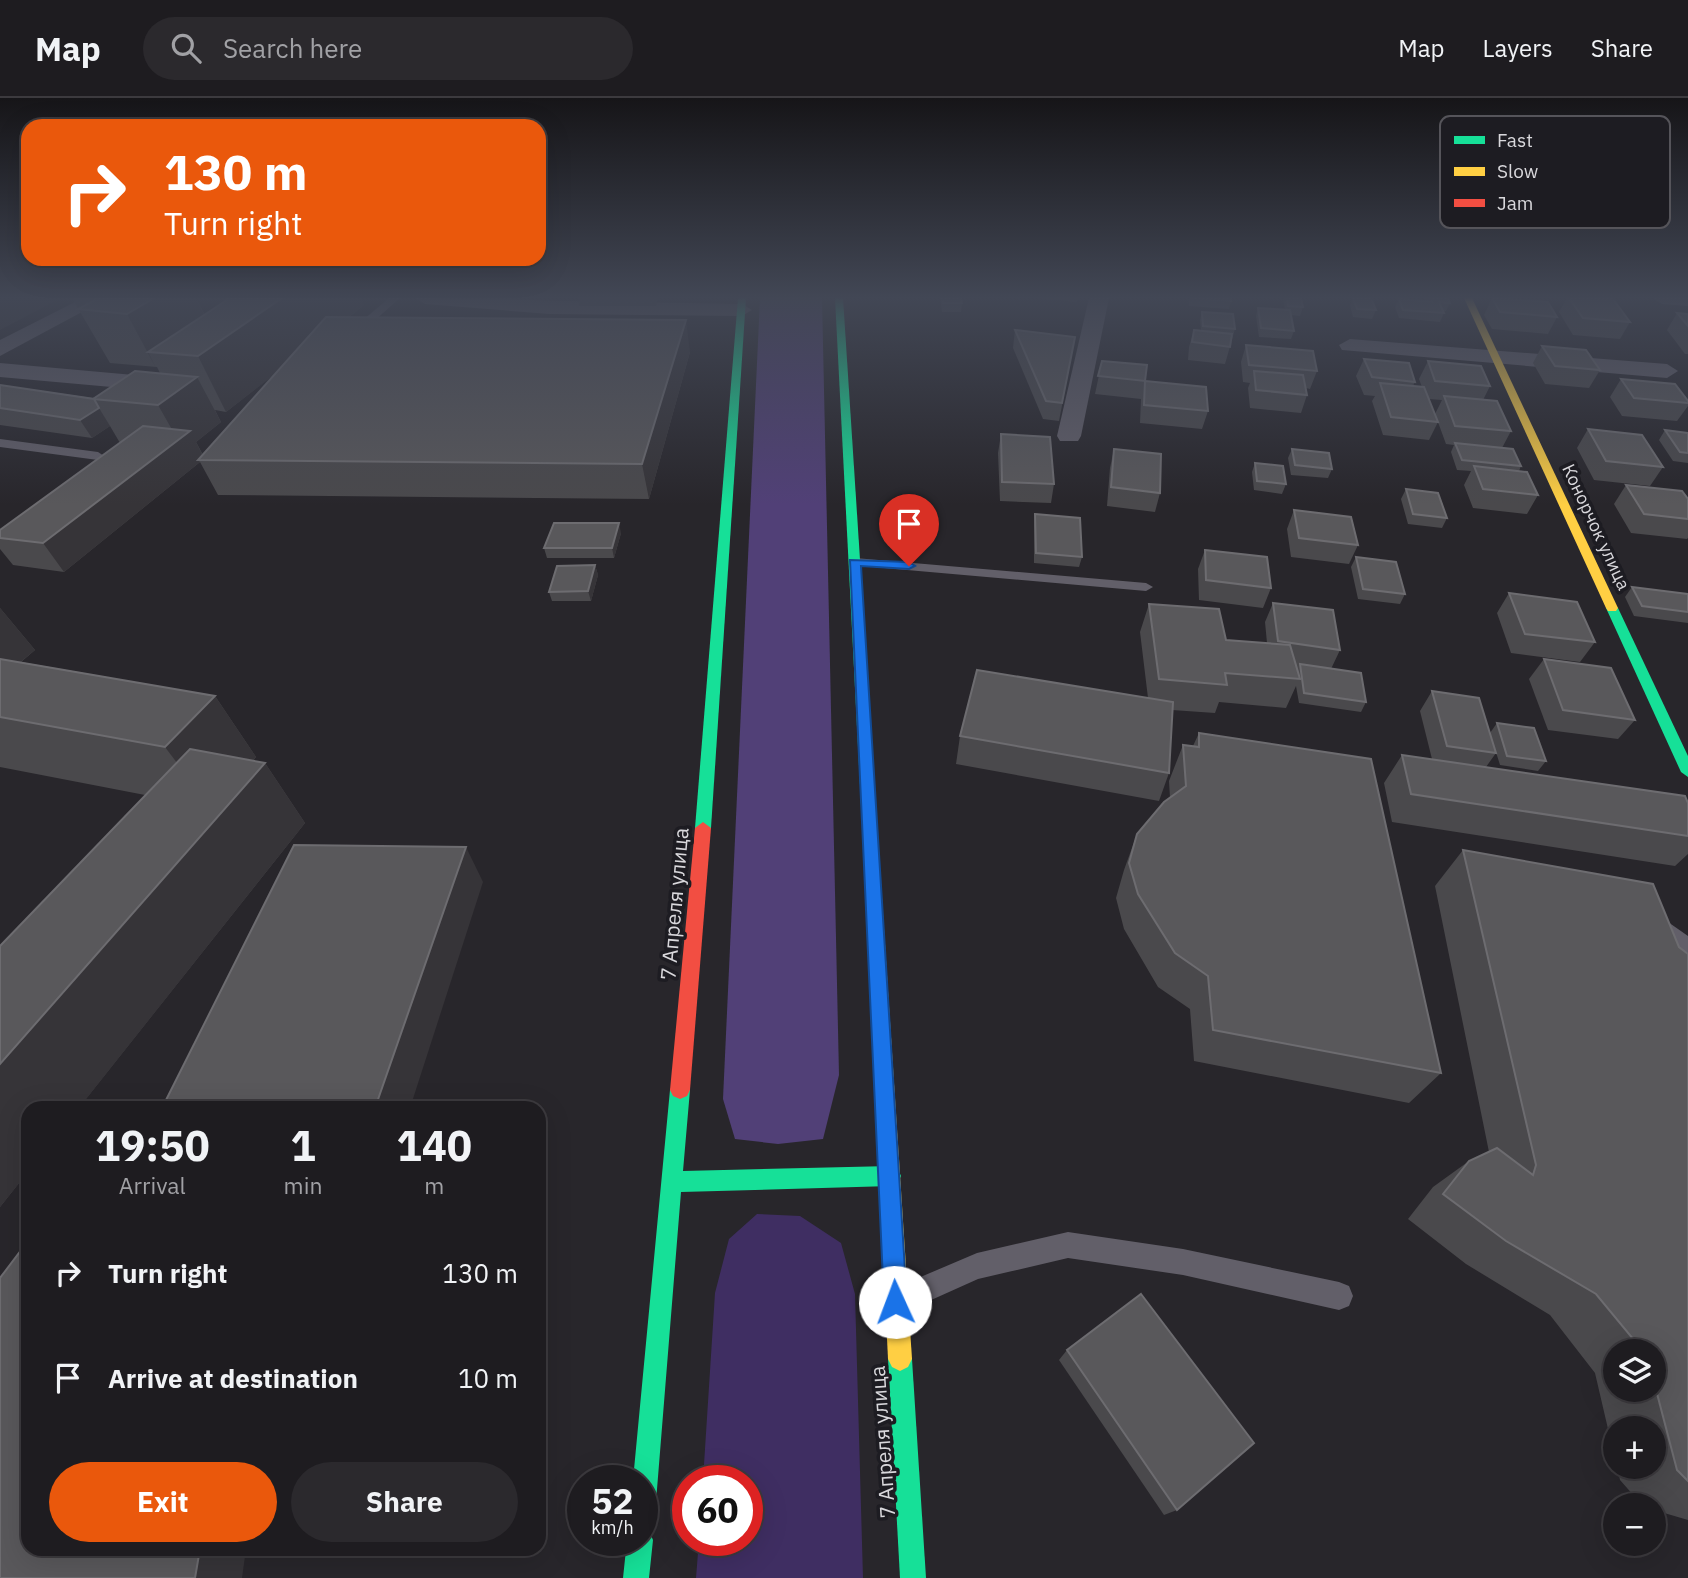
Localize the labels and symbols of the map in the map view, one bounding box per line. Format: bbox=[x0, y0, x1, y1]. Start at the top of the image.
legend bbox=[1440, 116, 1670, 228]
text: Fast bbox=[1497, 128, 1533, 152]
text: Slow bbox=[1497, 159, 1538, 183]
text: Jam bbox=[1497, 191, 1533, 215]
street label: Конорчок улица bbox=[1557, 460, 1636, 594]
pin bbox=[879, 494, 939, 566]
street label: 7 Апреля улица bbox=[653, 826, 695, 981]
position arrow bbox=[858, 1265, 932, 1339]
street label: 7 Апреля улица bbox=[863, 1365, 901, 1519]
speed limit sign: 60 bbox=[672, 1465, 763, 1556]

